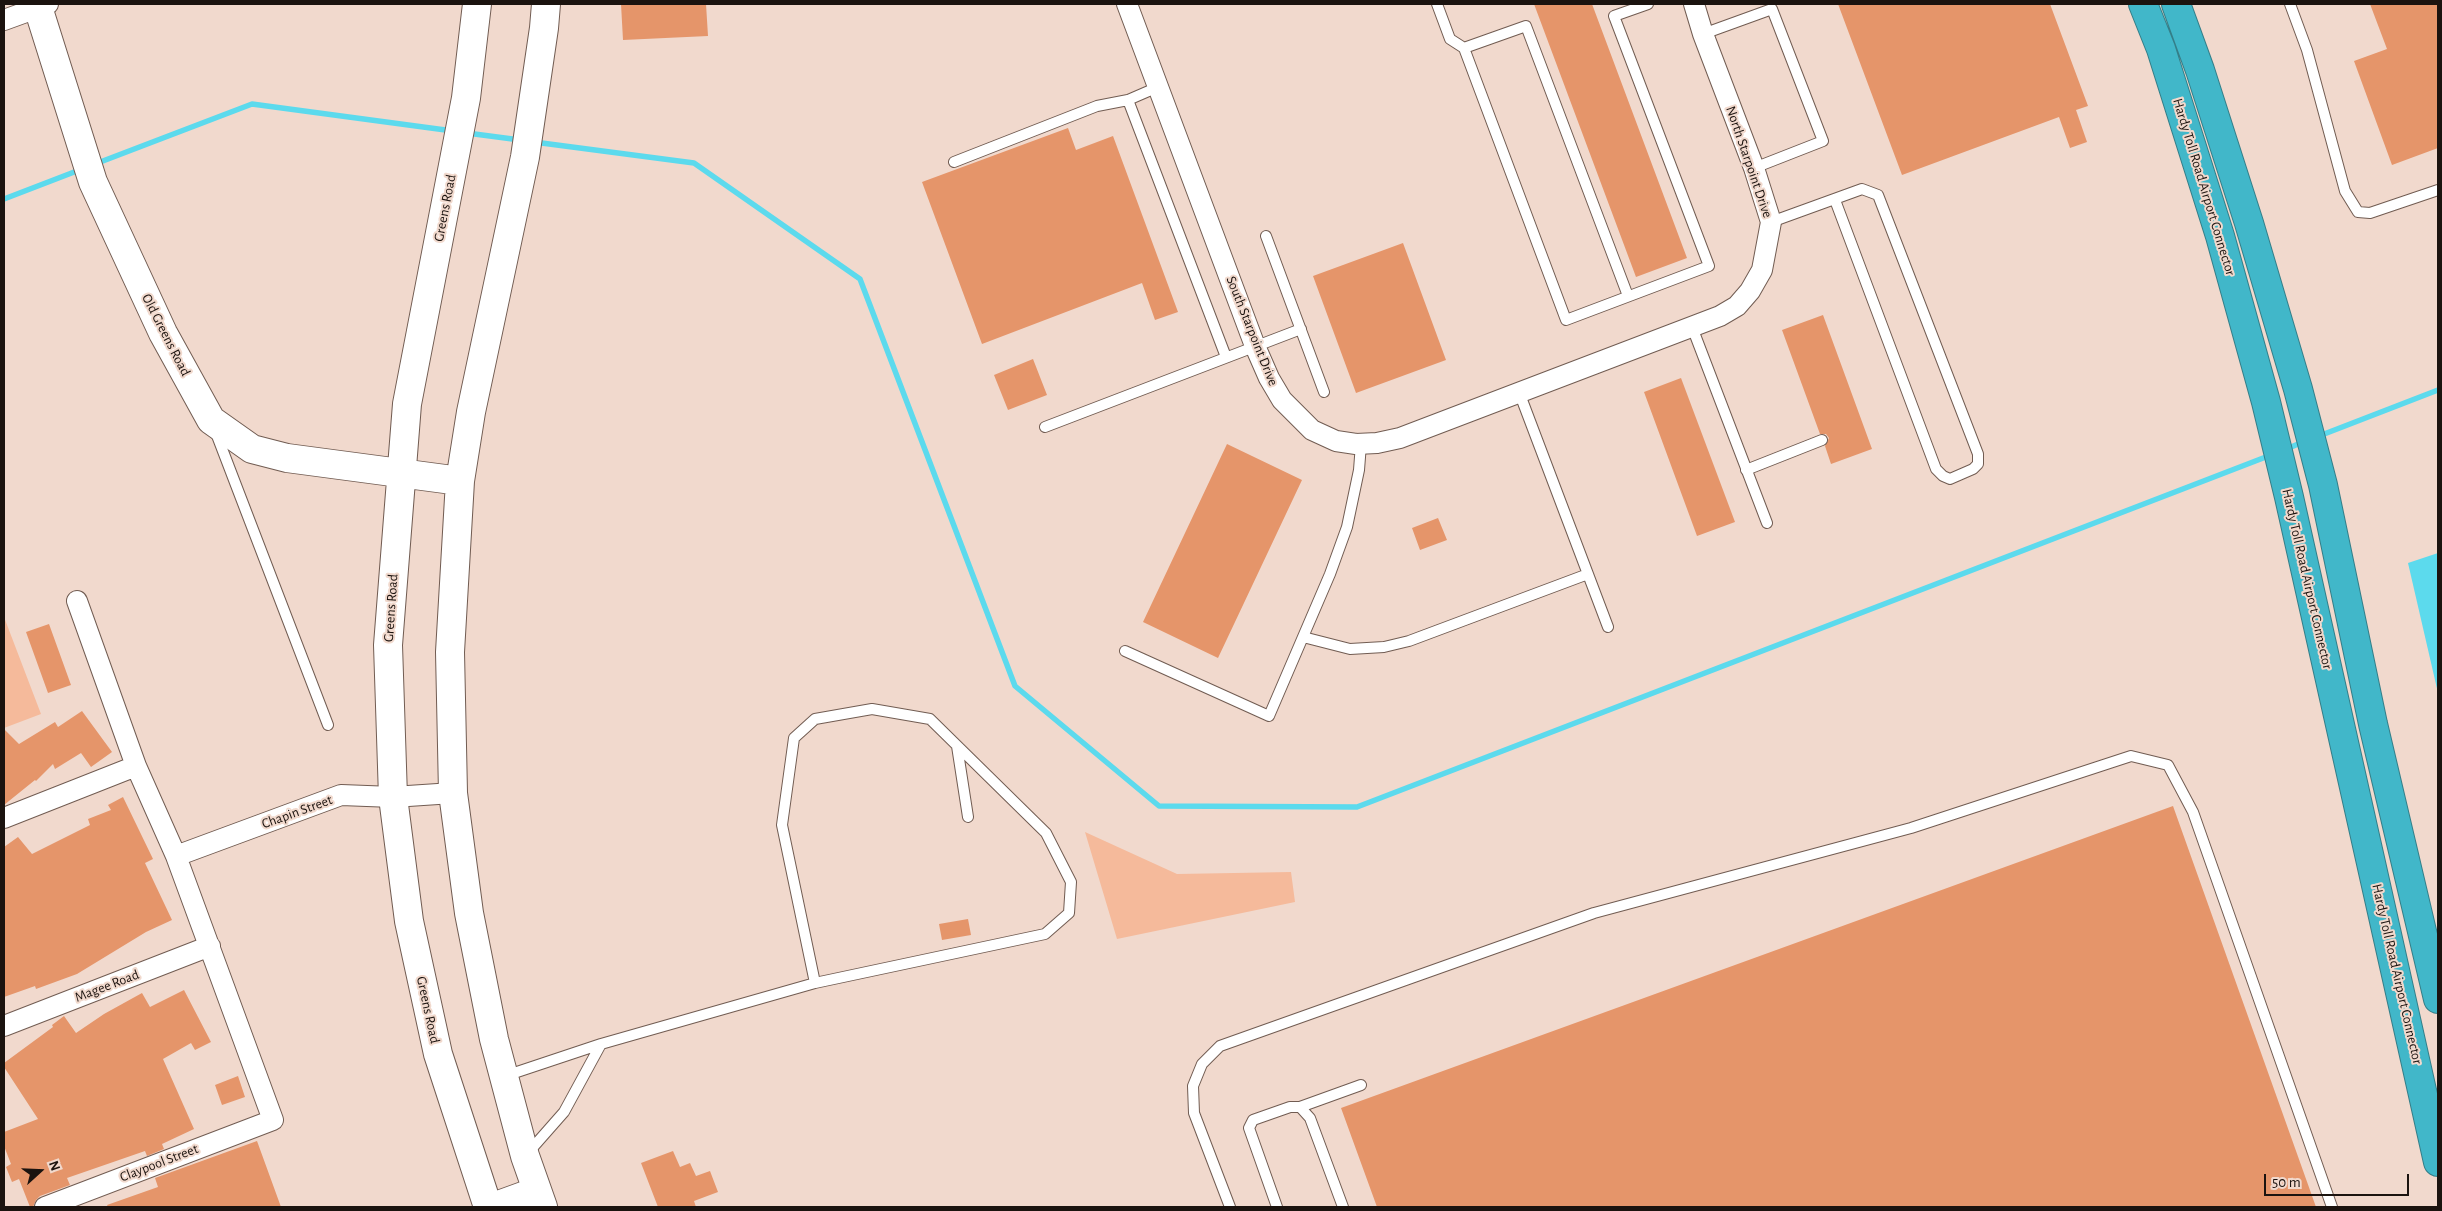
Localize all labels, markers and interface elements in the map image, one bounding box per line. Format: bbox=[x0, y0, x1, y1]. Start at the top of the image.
street label: Hardy Toll Road Airport Connector bbox=[2169, 96, 2239, 278]
street label: North Starpoint Drive bbox=[1722, 104, 1776, 220]
street label: Greens Road bbox=[430, 173, 460, 243]
street label: South Starpoint Drive bbox=[1222, 274, 1282, 388]
street label: Old Greens Road bbox=[138, 291, 194, 379]
street label: Hardy Toll Road Airport Connector bbox=[2278, 487, 2336, 671]
street label: Greens Road bbox=[380, 573, 402, 643]
street label: Chapin Street bbox=[259, 791, 335, 833]
street label: Hardy Toll Road Airport Connector bbox=[2368, 882, 2426, 1066]
street label: Magee Road bbox=[73, 966, 141, 1006]
street label: Greens Road bbox=[413, 975, 443, 1045]
street label: Claypool Street bbox=[117, 1140, 201, 1186]
north arrow bbox=[15, 1146, 65, 1196]
text: N bbox=[46, 1159, 62, 1173]
scale bar bbox=[2267, 1164, 2412, 1196]
text: 50 m bbox=[2272, 1175, 2301, 1190]

